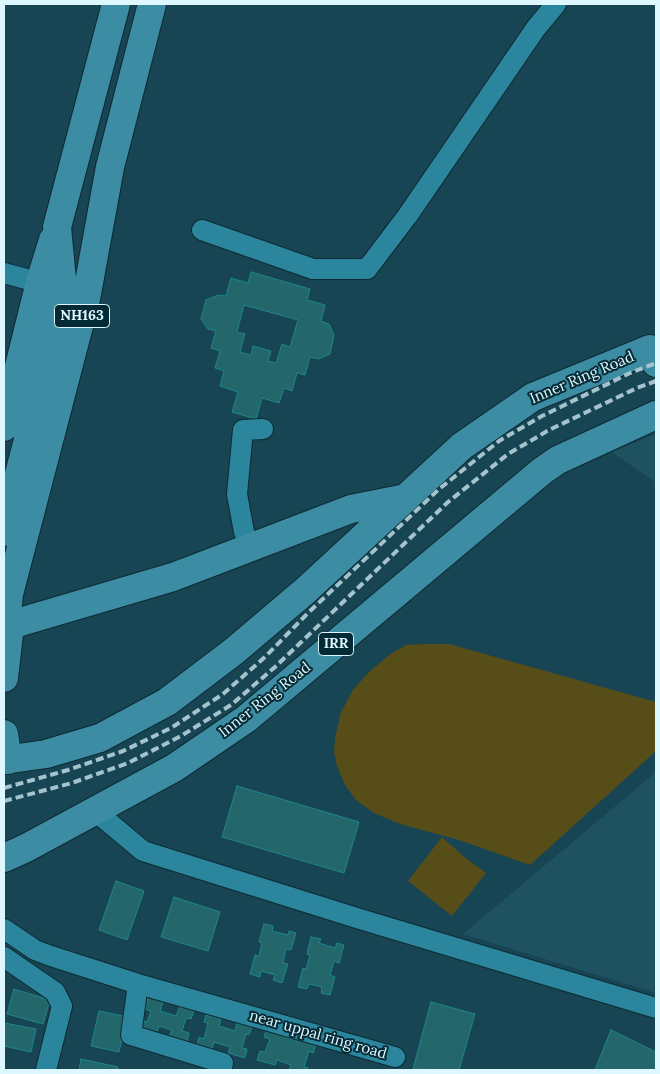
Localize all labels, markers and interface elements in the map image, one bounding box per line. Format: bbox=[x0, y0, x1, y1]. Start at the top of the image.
road number: NH163 bbox=[54, 304, 110, 328]
street label: Inner Ring Road bbox=[527, 348, 637, 408]
road number: IRR bbox=[318, 633, 354, 656]
street label: Inner Ring Road bbox=[216, 659, 314, 741]
street label: near uppal ring road bbox=[247, 1007, 389, 1063]

